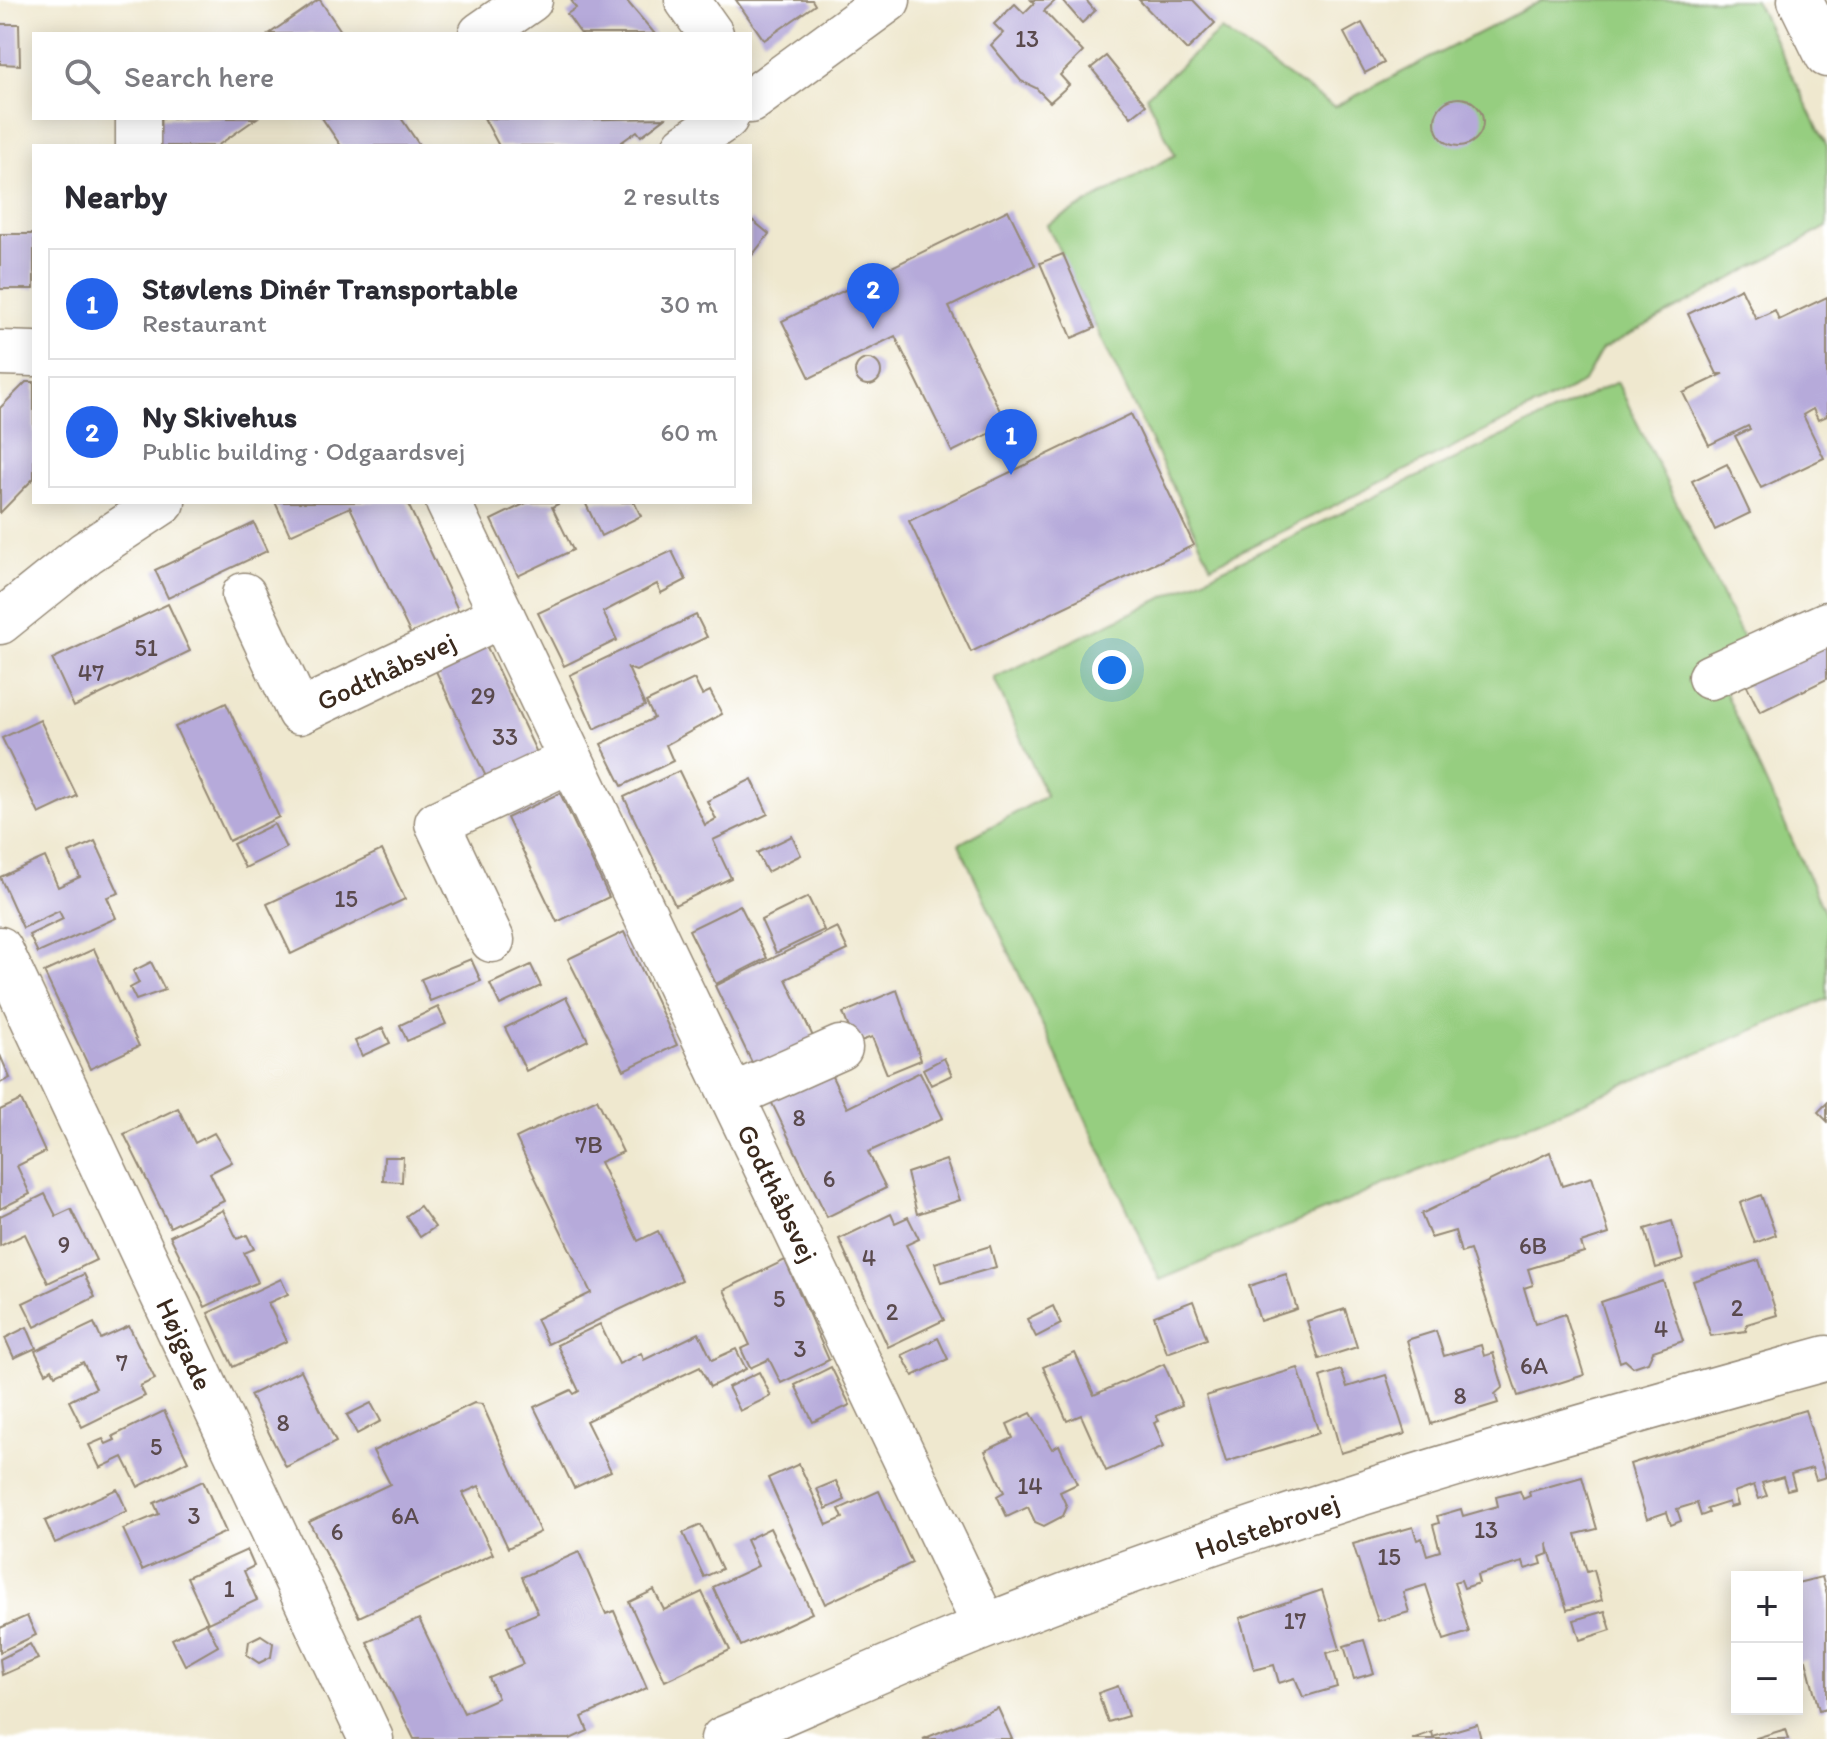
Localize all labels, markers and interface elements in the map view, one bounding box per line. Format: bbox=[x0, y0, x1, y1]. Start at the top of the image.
house number: 13 bbox=[1015, 24, 1039, 53]
search box bbox=[32, 32, 752, 120]
icon: search bbox=[60, 54, 104, 98]
text: Search here bbox=[124, 58, 274, 95]
text: Nearby bbox=[64, 176, 167, 217]
text: 2 results bbox=[623, 180, 720, 212]
pin: 2 bbox=[847, 263, 899, 329]
text: Støvlens Dinér Transportable bbox=[142, 270, 518, 307]
text: 1 bbox=[86, 288, 98, 320]
text: 30 m bbox=[660, 288, 718, 320]
text: Restaurant bbox=[142, 307, 267, 339]
text: Ny Skivehus bbox=[142, 398, 297, 435]
pin: 1 bbox=[985, 409, 1037, 475]
text: 2 bbox=[85, 416, 99, 448]
text: 60 m bbox=[661, 416, 718, 448]
text: Public building · Odgaardsvej bbox=[142, 435, 465, 467]
street label: Godthåbsvej bbox=[311, 624, 461, 718]
house number: 51 bbox=[134, 633, 158, 662]
your location bbox=[1092, 650, 1132, 690]
house number: 47 bbox=[78, 658, 104, 687]
house number: 29 bbox=[470, 681, 496, 710]
house number: 33 bbox=[492, 722, 518, 751]
house number: 15 bbox=[334, 884, 358, 913]
house number: 8 bbox=[792, 1103, 806, 1132]
street label: Godthåbsvej bbox=[730, 1118, 826, 1268]
house number: 7B bbox=[575, 1130, 603, 1159]
house number: 6 bbox=[823, 1164, 835, 1193]
house number: 9 bbox=[58, 1230, 70, 1259]
house number: 6B bbox=[1519, 1231, 1547, 1260]
house number: 4 bbox=[862, 1243, 876, 1272]
house number: 5 bbox=[773, 1284, 785, 1313]
street label: Højgade bbox=[149, 1292, 221, 1396]
house number: 2 bbox=[1731, 1293, 1744, 1322]
house number: 2 bbox=[886, 1297, 899, 1326]
house number: 4 bbox=[1654, 1314, 1668, 1343]
house number: 3 bbox=[793, 1334, 807, 1363]
house number: 7 bbox=[116, 1348, 128, 1377]
house number: 6A bbox=[1520, 1351, 1548, 1380]
house number: 8 bbox=[1453, 1381, 1467, 1410]
house number: 8 bbox=[276, 1408, 290, 1437]
house number: 5 bbox=[150, 1432, 162, 1461]
house number: 14 bbox=[1017, 1471, 1043, 1500]
street label: Holstebrovej bbox=[1190, 1485, 1344, 1567]
house number: 3 bbox=[187, 1501, 201, 1530]
house number: 6A bbox=[391, 1501, 419, 1530]
house number: 13 bbox=[1474, 1515, 1498, 1544]
house number: 6 bbox=[331, 1517, 343, 1546]
house number: 15 bbox=[1377, 1542, 1401, 1571]
map controls bbox=[1731, 1571, 1803, 1715]
button: + bbox=[1731, 1571, 1803, 1643]
house number: 1 bbox=[223, 1574, 235, 1603]
house number: 17 bbox=[1283, 1606, 1307, 1635]
button: − bbox=[1731, 1643, 1803, 1715]

